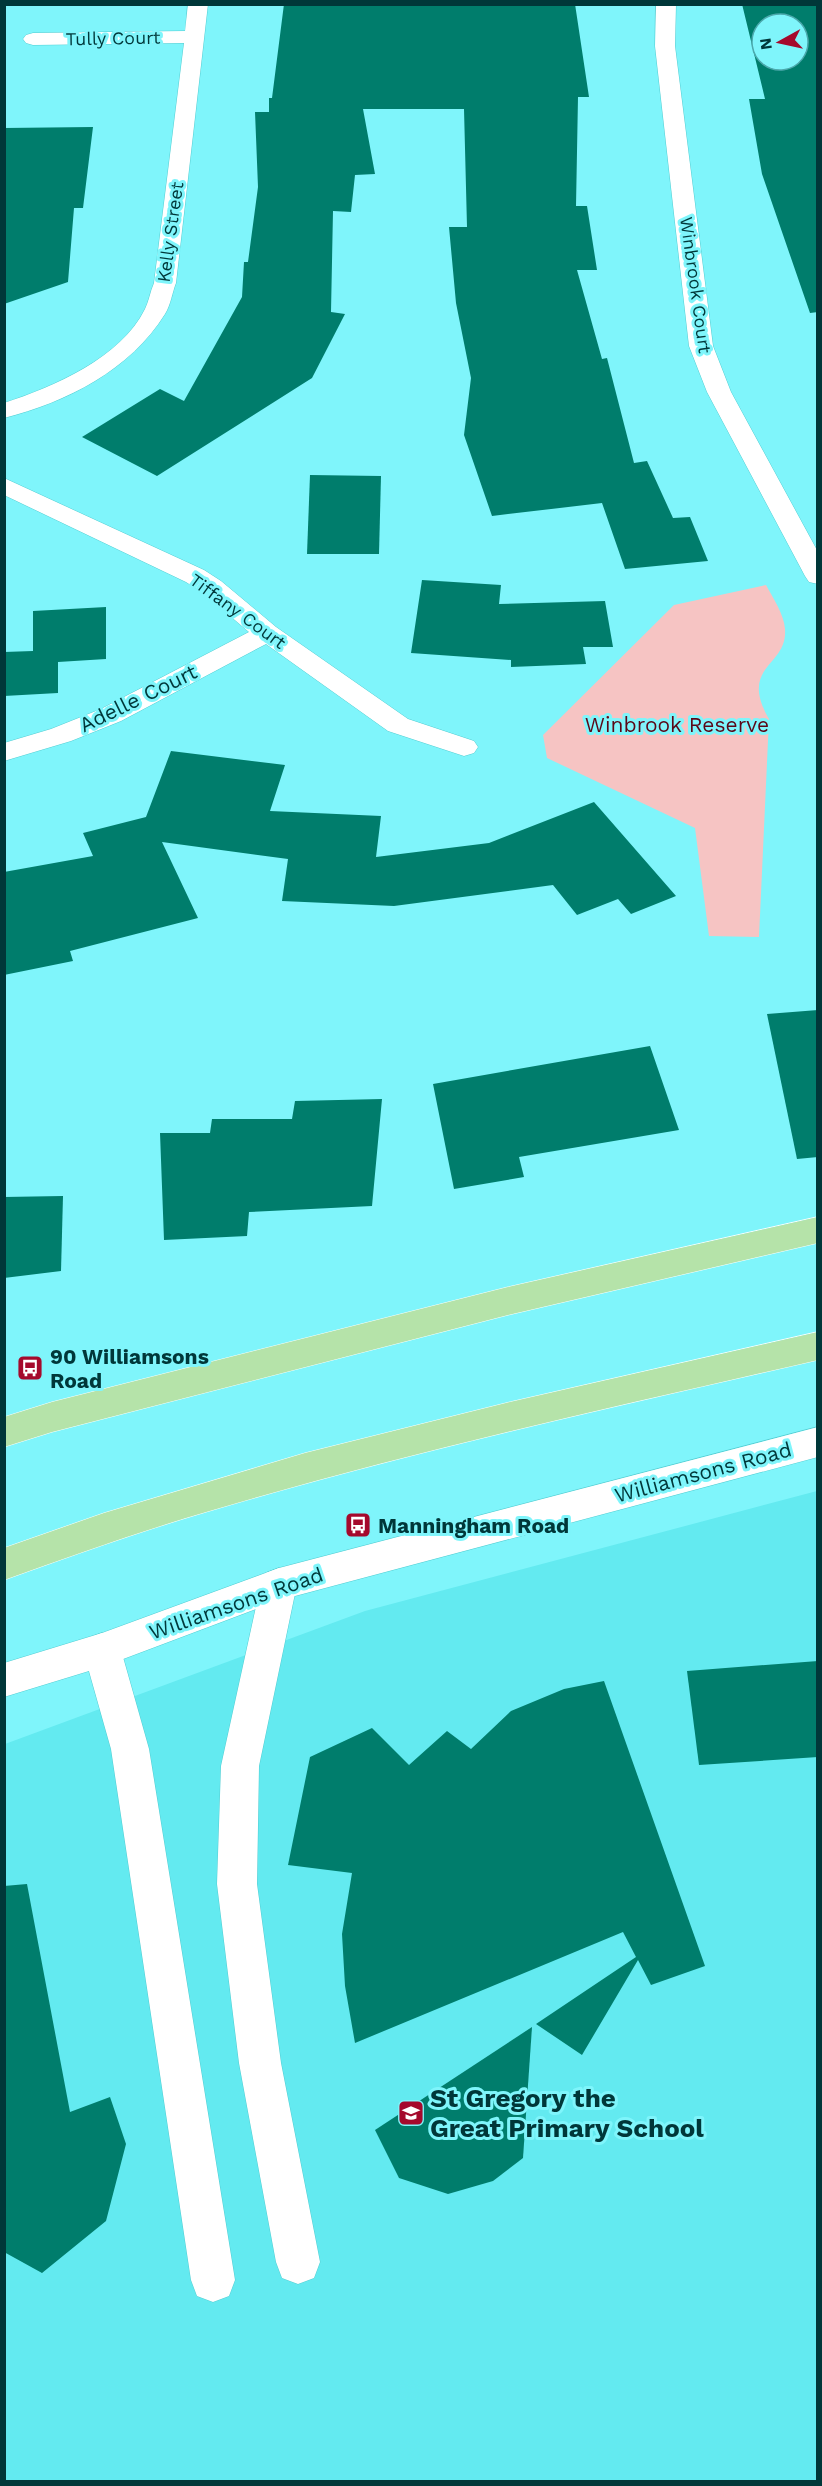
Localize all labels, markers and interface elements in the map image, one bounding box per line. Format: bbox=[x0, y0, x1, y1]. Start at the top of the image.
north arrow bbox=[750, 12, 810, 72]
street label: Tully Court bbox=[65, 27, 161, 49]
text: N bbox=[755, 37, 776, 51]
street label: Kelly Street bbox=[153, 180, 188, 284]
street label: Winbrook Court bbox=[676, 215, 716, 355]
street label: Tiffany Court bbox=[186, 569, 291, 653]
street label: Adelle Court bbox=[75, 659, 201, 737]
park label: Winbrook Reserve bbox=[585, 712, 769, 737]
place label: 90 Williamsons Road bbox=[50, 1344, 209, 1393]
bus stop icon: 90 Williamsons Road bbox=[15, 1353, 45, 1383]
street label: Williamsons Road bbox=[612, 1436, 794, 1508]
bus stop icon: Manningham Road bbox=[343, 1510, 373, 1540]
place label: Manningham Road bbox=[378, 1513, 569, 1538]
street label: Williamsons Road bbox=[146, 1562, 326, 1644]
place label: St Gregory the Great Primary School bbox=[430, 2083, 704, 2143]
school or university icon: St Gregory the Great Primary School bbox=[396, 2098, 426, 2128]

